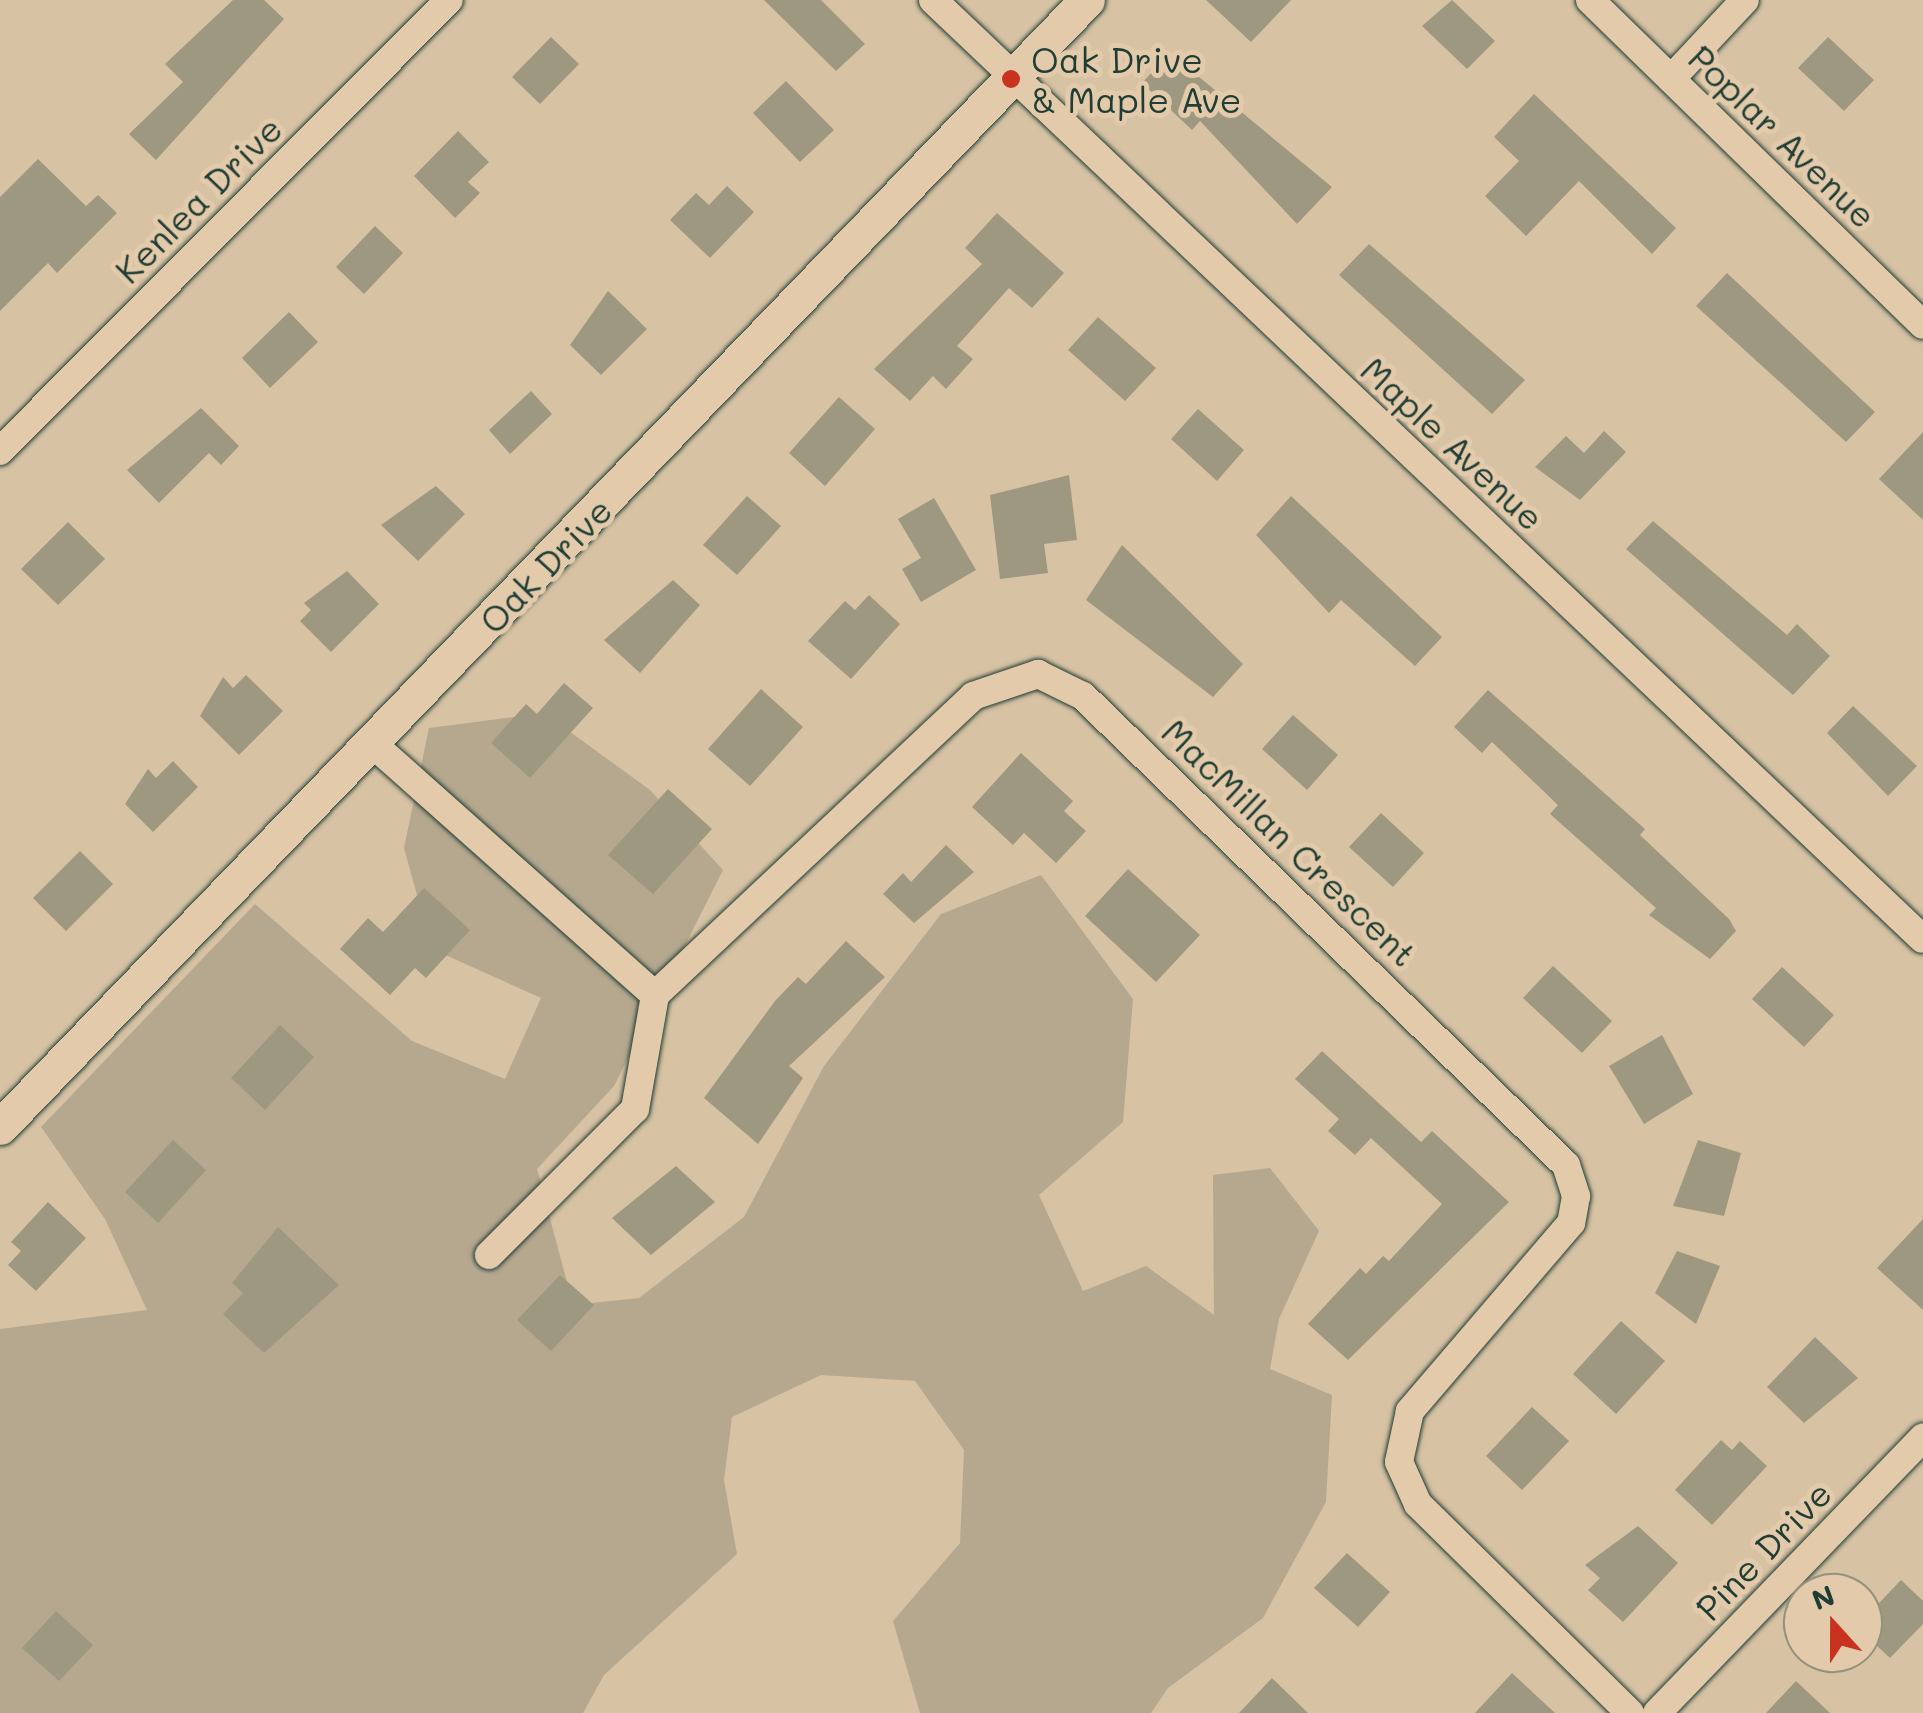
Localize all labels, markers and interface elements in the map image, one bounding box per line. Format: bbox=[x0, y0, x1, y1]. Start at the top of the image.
street label: Poplar Avenue bbox=[1681, 36, 1885, 236]
place label: Oak Drive & Maple Ave bbox=[1031, 38, 1241, 120]
marker: Oak Drive & Maple Ave bbox=[1000, 68, 1022, 90]
street label: Kenlea Drive bbox=[106, 107, 290, 291]
street label: Maple Avenue bbox=[1353, 348, 1553, 538]
street label: Oak Drive bbox=[470, 489, 620, 641]
street label: MacMillan Crescent bbox=[1154, 710, 1426, 974]
street label: Pine Drive bbox=[1686, 1472, 1840, 1628]
north arrow bbox=[1783, 1573, 1883, 1673]
text: N bbox=[1807, 1576, 1839, 1617]

